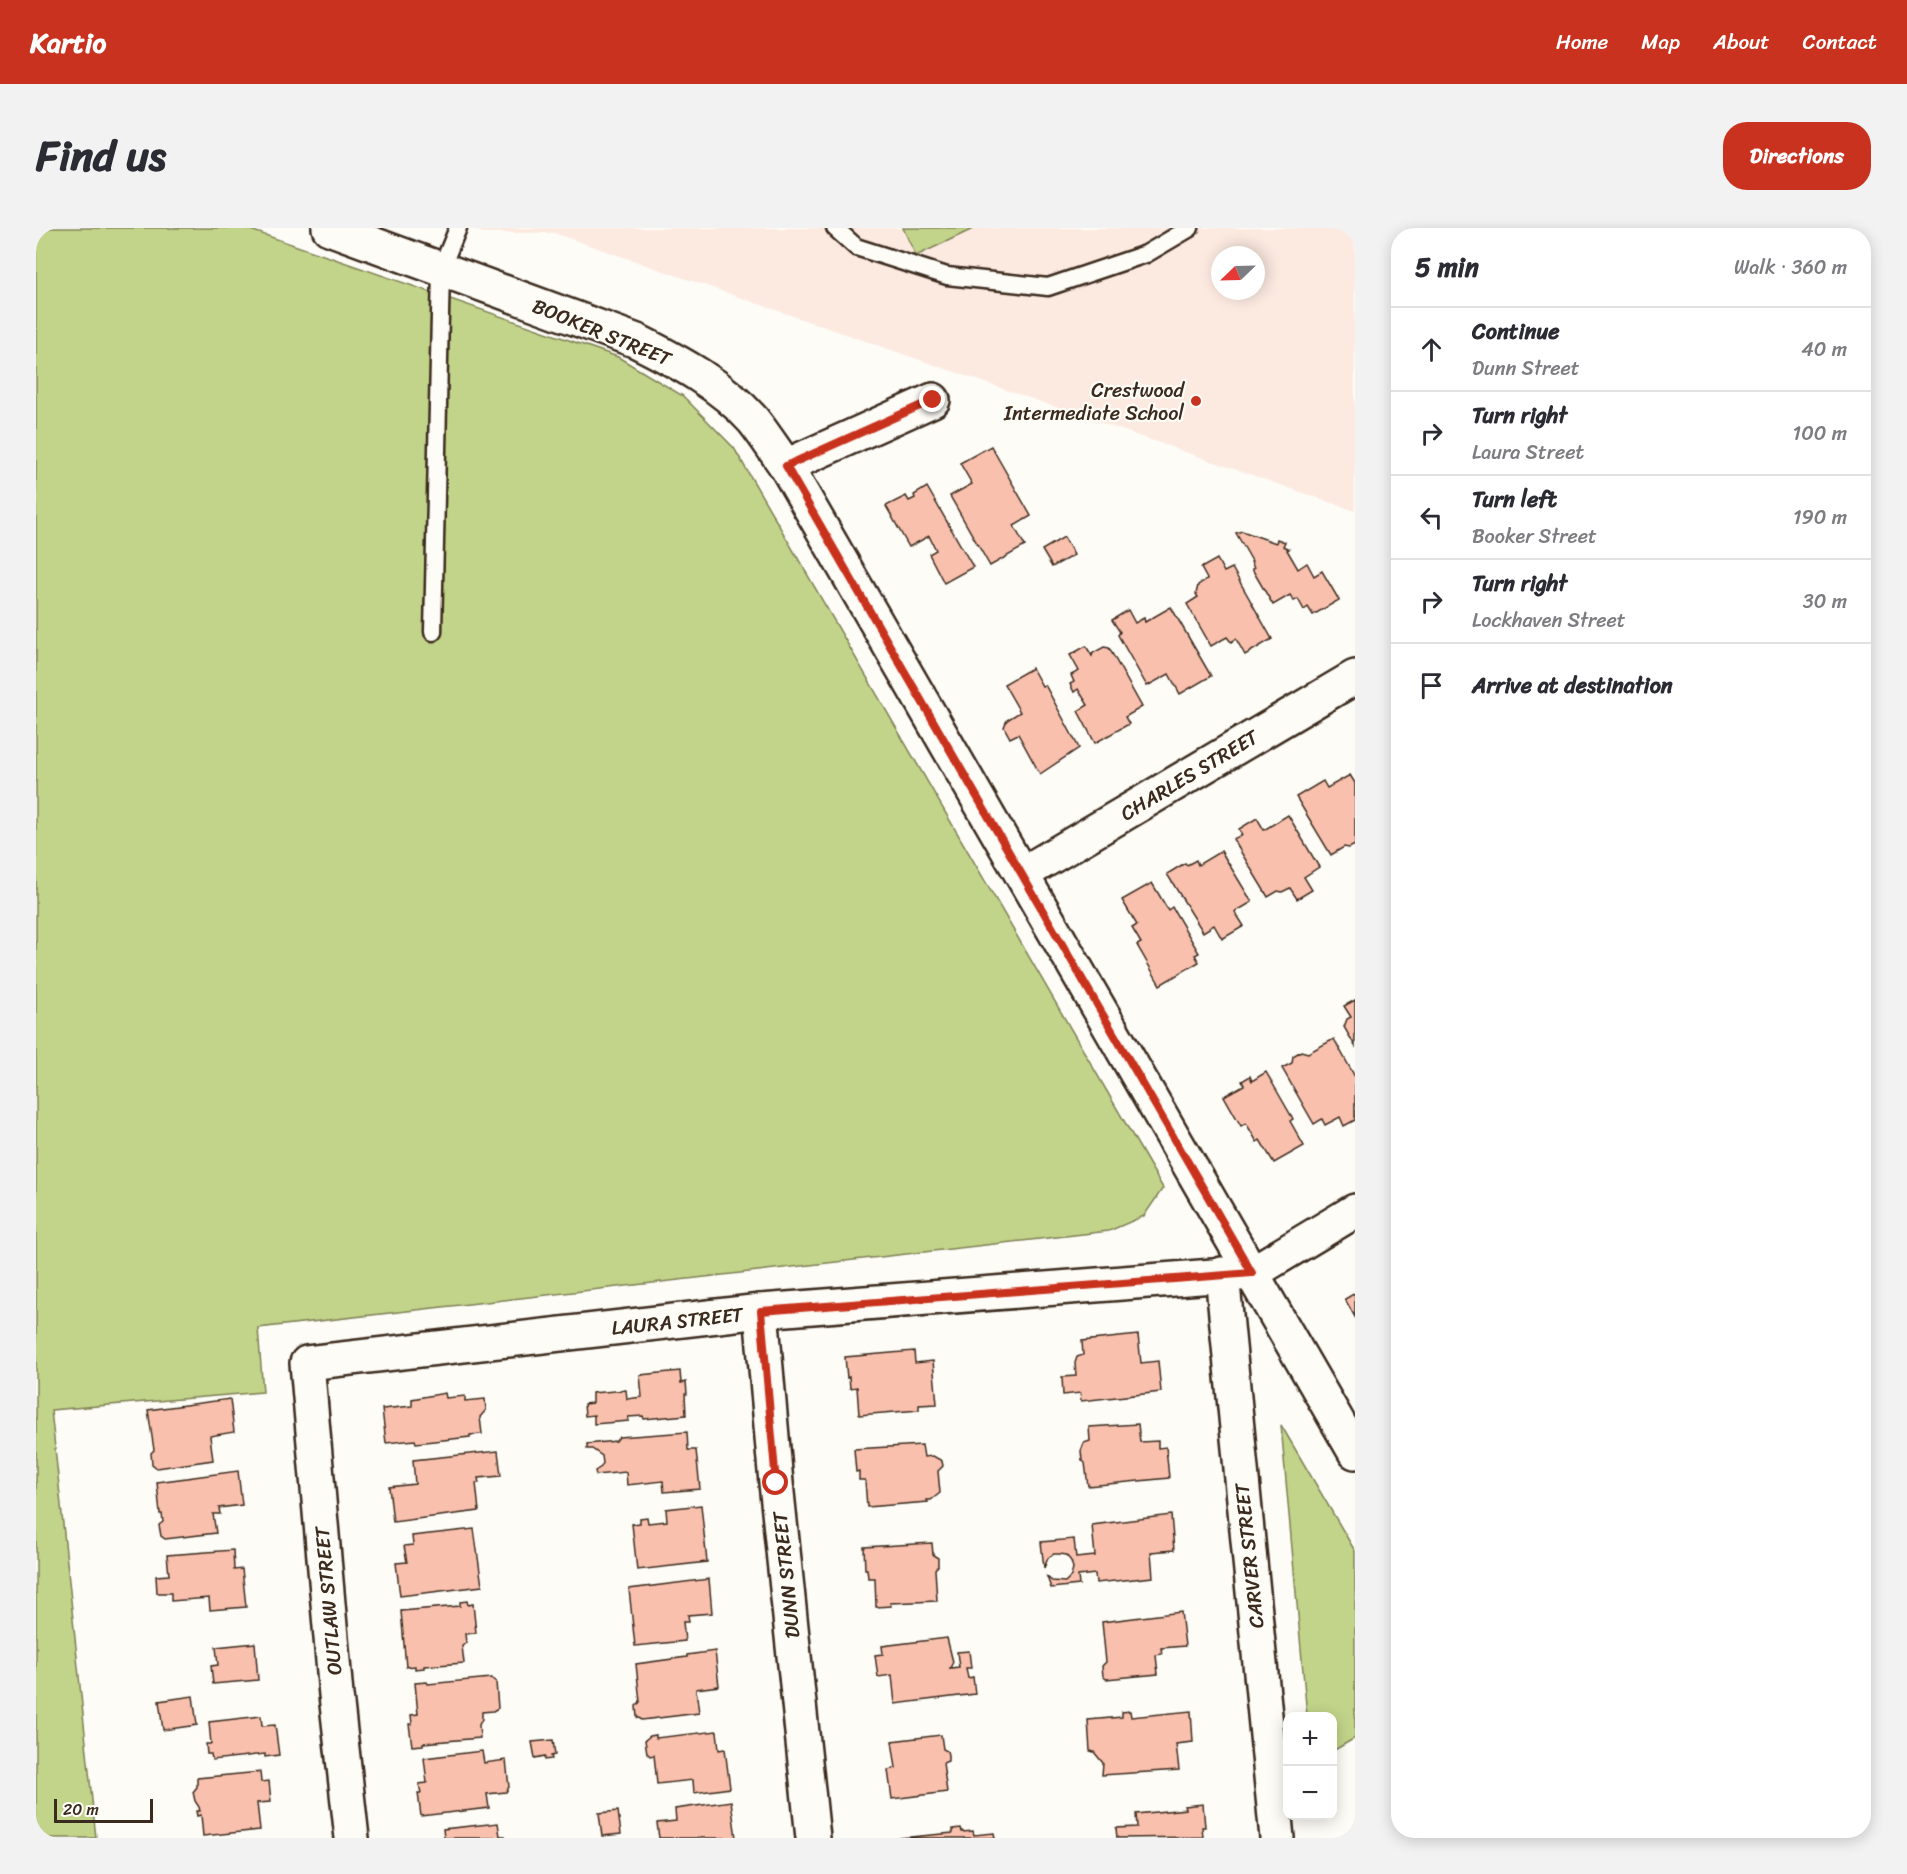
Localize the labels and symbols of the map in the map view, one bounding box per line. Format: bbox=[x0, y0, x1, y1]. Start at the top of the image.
north arrow bbox=[1211, 246, 1265, 300]
street label: BOOKER STREET bbox=[527, 289, 678, 377]
place label: Crestwood Intermediate School bbox=[1003, 373, 1185, 431]
route end bbox=[919, 386, 945, 412]
marker: Crestwood Intermediate School bbox=[1189, 394, 1203, 408]
street label: CHARLES STREET bbox=[1113, 720, 1266, 831]
street label: LAURA STREET bbox=[610, 1297, 746, 1346]
route start bbox=[762, 1469, 788, 1495]
street label: CARVER STREET bbox=[1224, 1480, 1275, 1630]
street label: DUNN STREET bbox=[762, 1508, 811, 1640]
street label: OUTLAW STREET bbox=[304, 1523, 352, 1677]
scale bar bbox=[54, 1796, 153, 1824]

